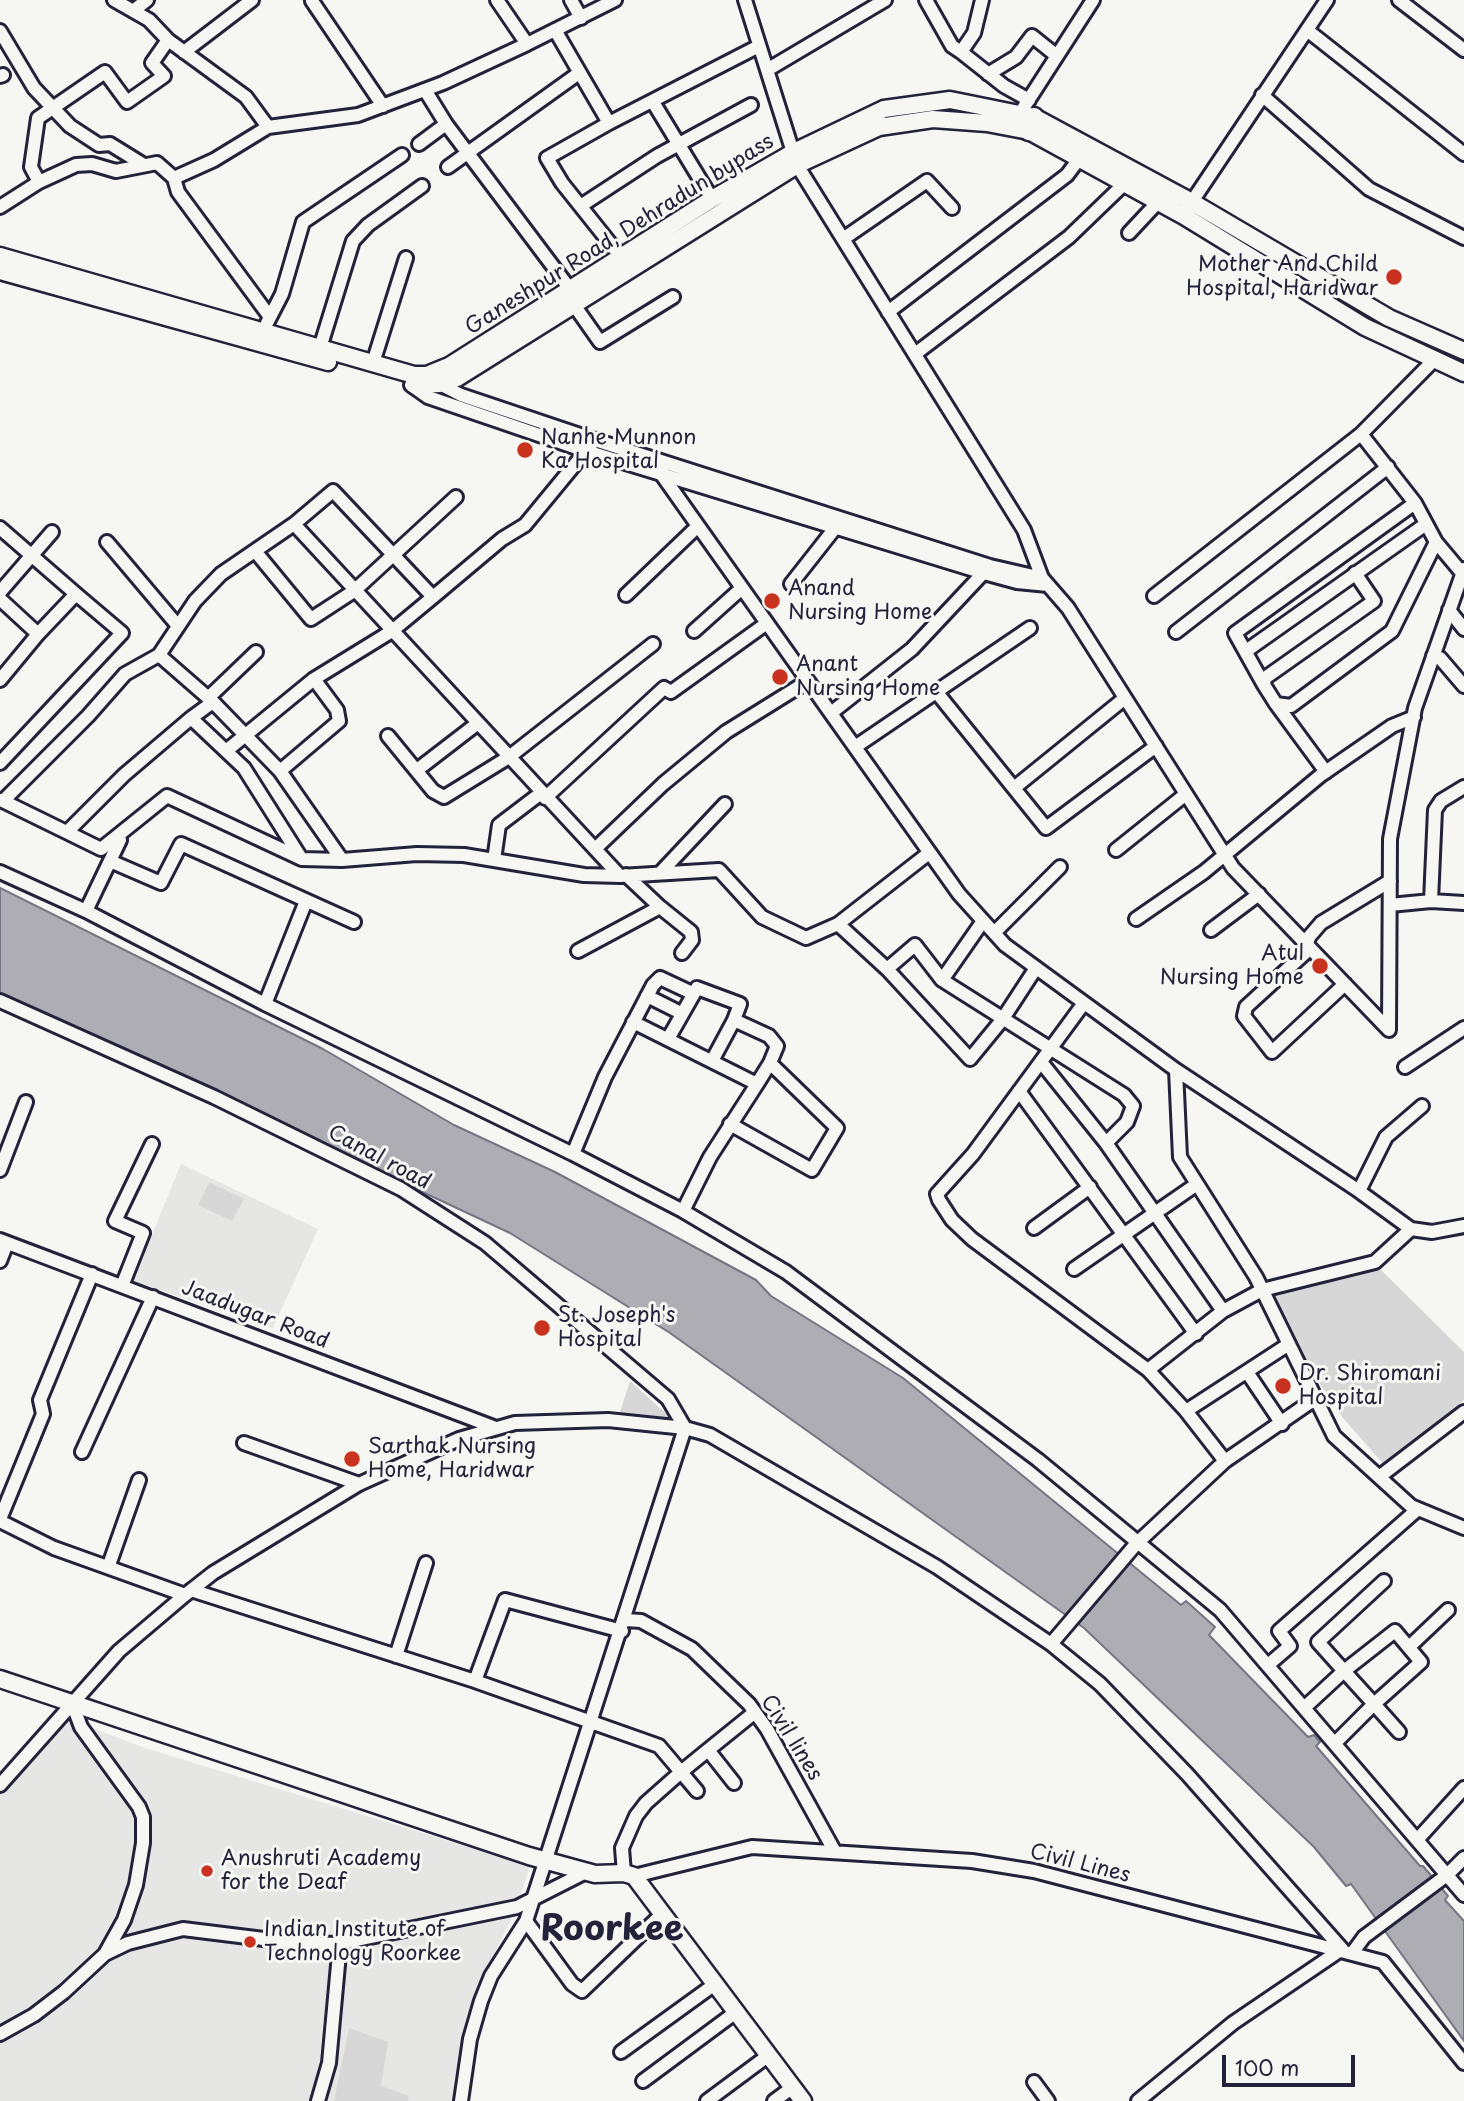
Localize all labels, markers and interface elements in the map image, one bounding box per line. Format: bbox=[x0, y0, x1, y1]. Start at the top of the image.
street label: Ganeshpur Road, Dehradun bypass bbox=[461, 129, 779, 341]
place label: Mother And Child Hospital, Haridwar bbox=[1186, 252, 1378, 302]
marker: Mother And Child Hospital, Haridwar bbox=[1384, 267, 1404, 287]
place label: Nanhe Munnon Ka Hospital bbox=[541, 425, 696, 475]
marker: Nanhe Munnon Ka Hospital bbox=[515, 440, 535, 460]
place label: Anand Nursing Home bbox=[788, 576, 932, 626]
marker: Anand Nursing Home bbox=[762, 591, 782, 611]
place label: Anant Nursing Home bbox=[796, 652, 940, 702]
marker: Anant Nursing Home bbox=[770, 667, 790, 687]
place label: Atul Nursing Home bbox=[1160, 941, 1304, 991]
marker: Atul Nursing Home bbox=[1310, 956, 1330, 976]
street label: Canal road bbox=[323, 1120, 435, 1196]
street label: Jaadugar Road bbox=[178, 1275, 332, 1355]
place label: St. Joseph's Hospital bbox=[558, 1303, 675, 1353]
marker: St. Joseph's Hospital bbox=[532, 1318, 552, 1338]
place label: Dr. Shiromani Hospital bbox=[1299, 1361, 1441, 1411]
marker: Dr. Shiromani Hospital bbox=[1273, 1376, 1293, 1396]
place label: Sarthak Nursing Home, Haridwar bbox=[368, 1434, 536, 1484]
marker: Sarthak Nursing Home, Haridwar bbox=[342, 1449, 362, 1469]
street label: Civil lines bbox=[755, 1690, 827, 1786]
street label: Civil Lines bbox=[1027, 1839, 1133, 1889]
place label: Anushruti Academy for the Deaf bbox=[221, 1846, 421, 1896]
marker: Anushruti Academy for the Deaf bbox=[199, 1863, 215, 1879]
district label: Roorkee bbox=[540, 1909, 684, 1951]
place label: Indian Institute of Technology Roorkee bbox=[264, 1917, 461, 1967]
marker: Indian Institute of Technology Roorkee bbox=[242, 1934, 258, 1950]
scale bar bbox=[1226, 2042, 1359, 2086]
text: 100 m bbox=[1235, 2051, 1299, 2083]

